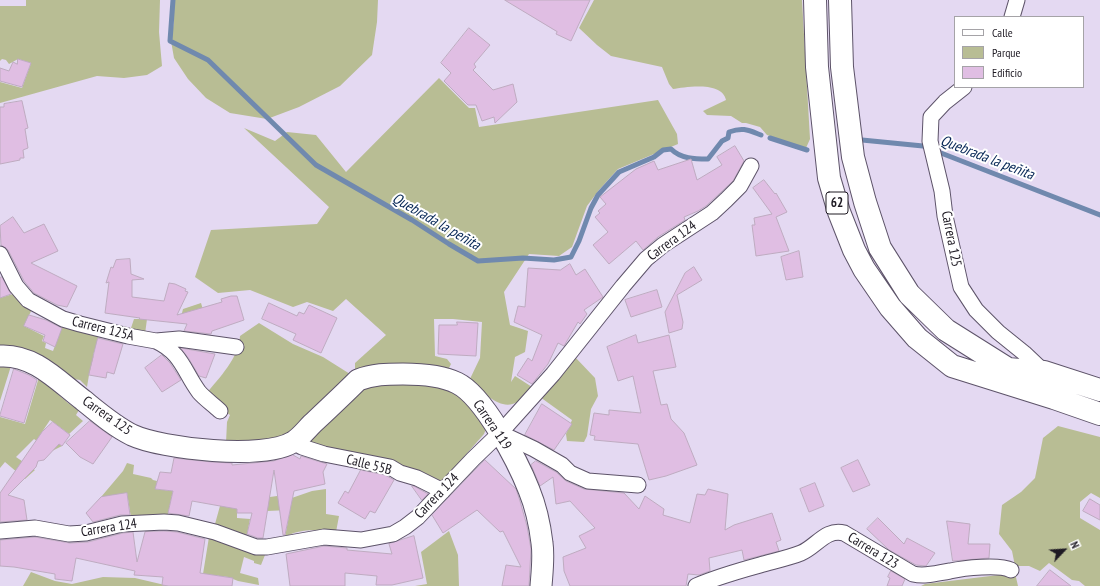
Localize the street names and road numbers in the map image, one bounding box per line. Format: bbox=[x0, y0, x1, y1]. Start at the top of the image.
road number: 62 bbox=[826, 192, 848, 214]
street label: Carrera 125 bbox=[937, 210, 965, 268]
street label: Carrera 124 bbox=[644, 218, 700, 264]
street label: Carrera 125A bbox=[70, 313, 136, 345]
street label: Carrera 125 bbox=[79, 393, 135, 439]
street label: Carrera 119 bbox=[469, 397, 515, 453]
street label: Calle 55B bbox=[345, 451, 393, 479]
street label: Carrera 124 bbox=[411, 470, 463, 522]
street label: Carrera 124 bbox=[80, 515, 138, 541]
street label: Carrera 123 bbox=[844, 529, 902, 573]

